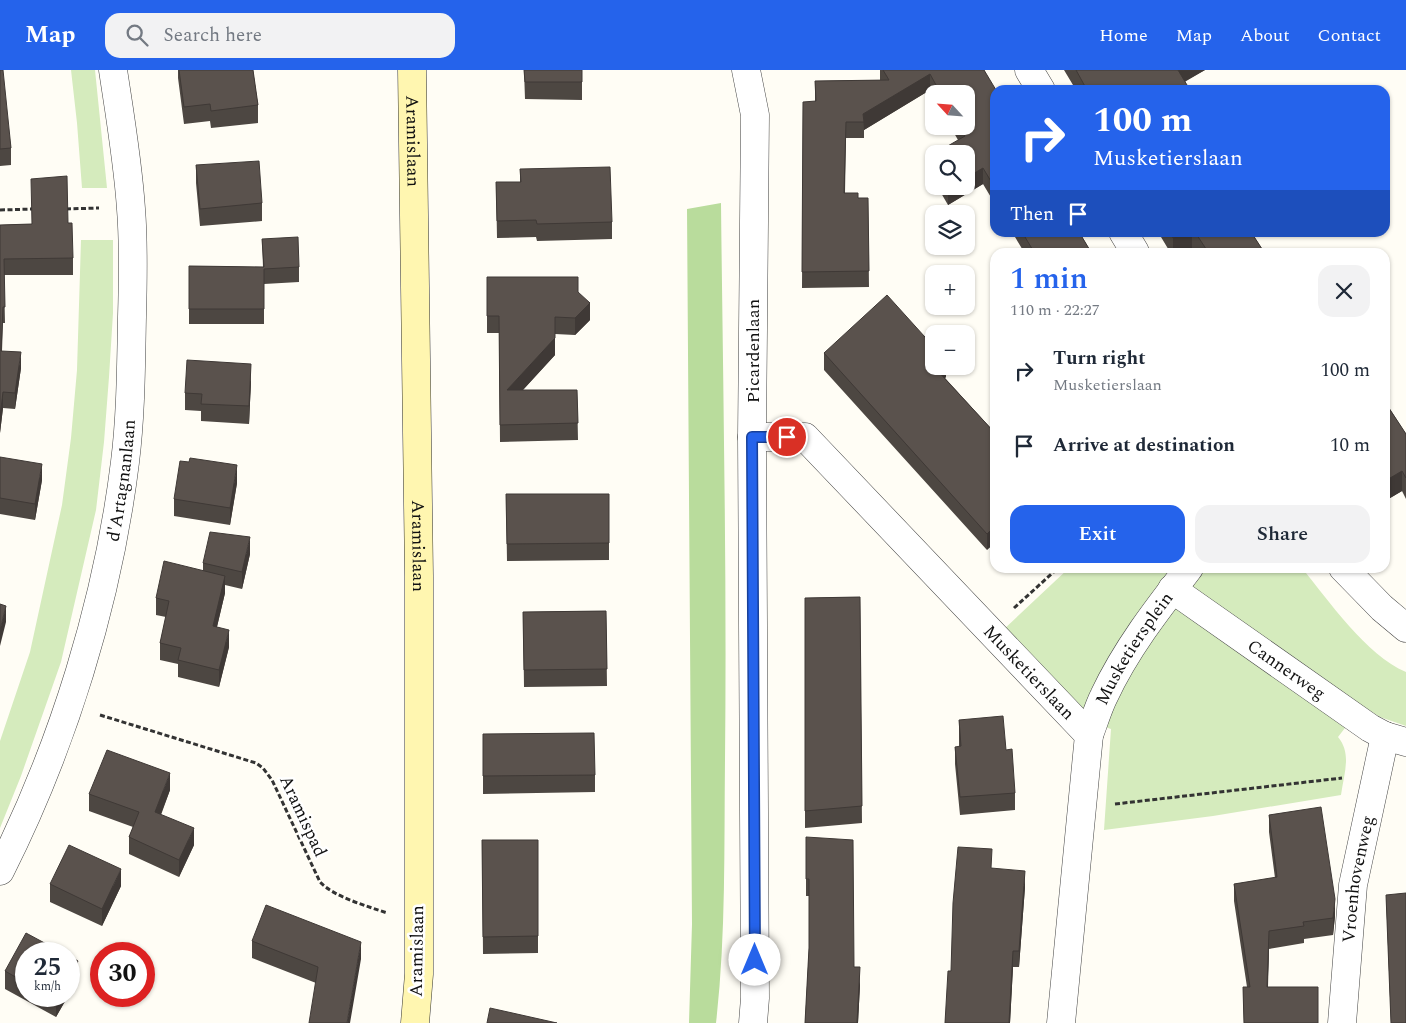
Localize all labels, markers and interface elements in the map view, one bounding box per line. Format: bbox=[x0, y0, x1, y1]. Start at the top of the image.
search box bbox=[105, 13, 455, 58]
text: Map bbox=[25, 17, 75, 53]
icon: search bbox=[123, 21, 151, 49]
text: Search here bbox=[163, 21, 262, 50]
text: Home bbox=[1099, 22, 1148, 49]
text: Map bbox=[1176, 22, 1212, 49]
text: About bbox=[1240, 22, 1290, 49]
text: Contact bbox=[1318, 22, 1381, 49]
north arrow bbox=[925, 85, 975, 135]
map controls bbox=[925, 85, 975, 375]
text: 100 m bbox=[1093, 94, 1192, 147]
street label: Aramislaan bbox=[399, 95, 427, 187]
icon: right bbox=[1010, 105, 1075, 170]
text: Musketierslaan bbox=[1093, 142, 1243, 175]
button: search bbox=[925, 145, 975, 195]
text: Then bbox=[1010, 200, 1054, 229]
icon: arrive bbox=[1064, 200, 1092, 228]
button: layers bbox=[925, 205, 975, 255]
text: 1 min bbox=[1010, 256, 1088, 302]
button: + bbox=[925, 265, 975, 315]
button: close bbox=[1318, 265, 1370, 317]
text: 110 m · 22:27 bbox=[1010, 298, 1100, 322]
street label: Picardenlaan bbox=[740, 299, 767, 403]
button: − bbox=[925, 325, 975, 375]
text: Turn right bbox=[1053, 344, 1146, 373]
text: 100 m bbox=[1320, 356, 1370, 385]
icon: right bbox=[1010, 357, 1038, 385]
text: Musketierslaan bbox=[1053, 373, 1162, 397]
pin bbox=[766, 416, 808, 458]
street label: d'Artagnanlaan bbox=[99, 418, 142, 544]
icon: arrive bbox=[773, 423, 801, 451]
text: Arrive at destination bbox=[1053, 431, 1235, 460]
text: 10 m bbox=[1330, 431, 1370, 460]
icon: arrive bbox=[1010, 432, 1038, 460]
street label: Aramislaan bbox=[404, 500, 433, 592]
button: Exit bbox=[1010, 505, 1185, 563]
button: Share bbox=[1195, 505, 1370, 563]
street label: Musketiersplein bbox=[1088, 586, 1180, 710]
street label: Musketierslaan bbox=[977, 619, 1081, 726]
street label: Cannerweg bbox=[1242, 632, 1332, 707]
street label: Aramispad bbox=[272, 771, 334, 861]
street label: Vroenhovenweg bbox=[1335, 813, 1381, 944]
street label: Aramislaan bbox=[403, 905, 431, 997]
position arrow bbox=[728, 933, 780, 985]
speed limit sign: 30 bbox=[90, 942, 155, 1007]
text: 25 bbox=[33, 949, 62, 987]
text: km/h bbox=[34, 977, 61, 996]

